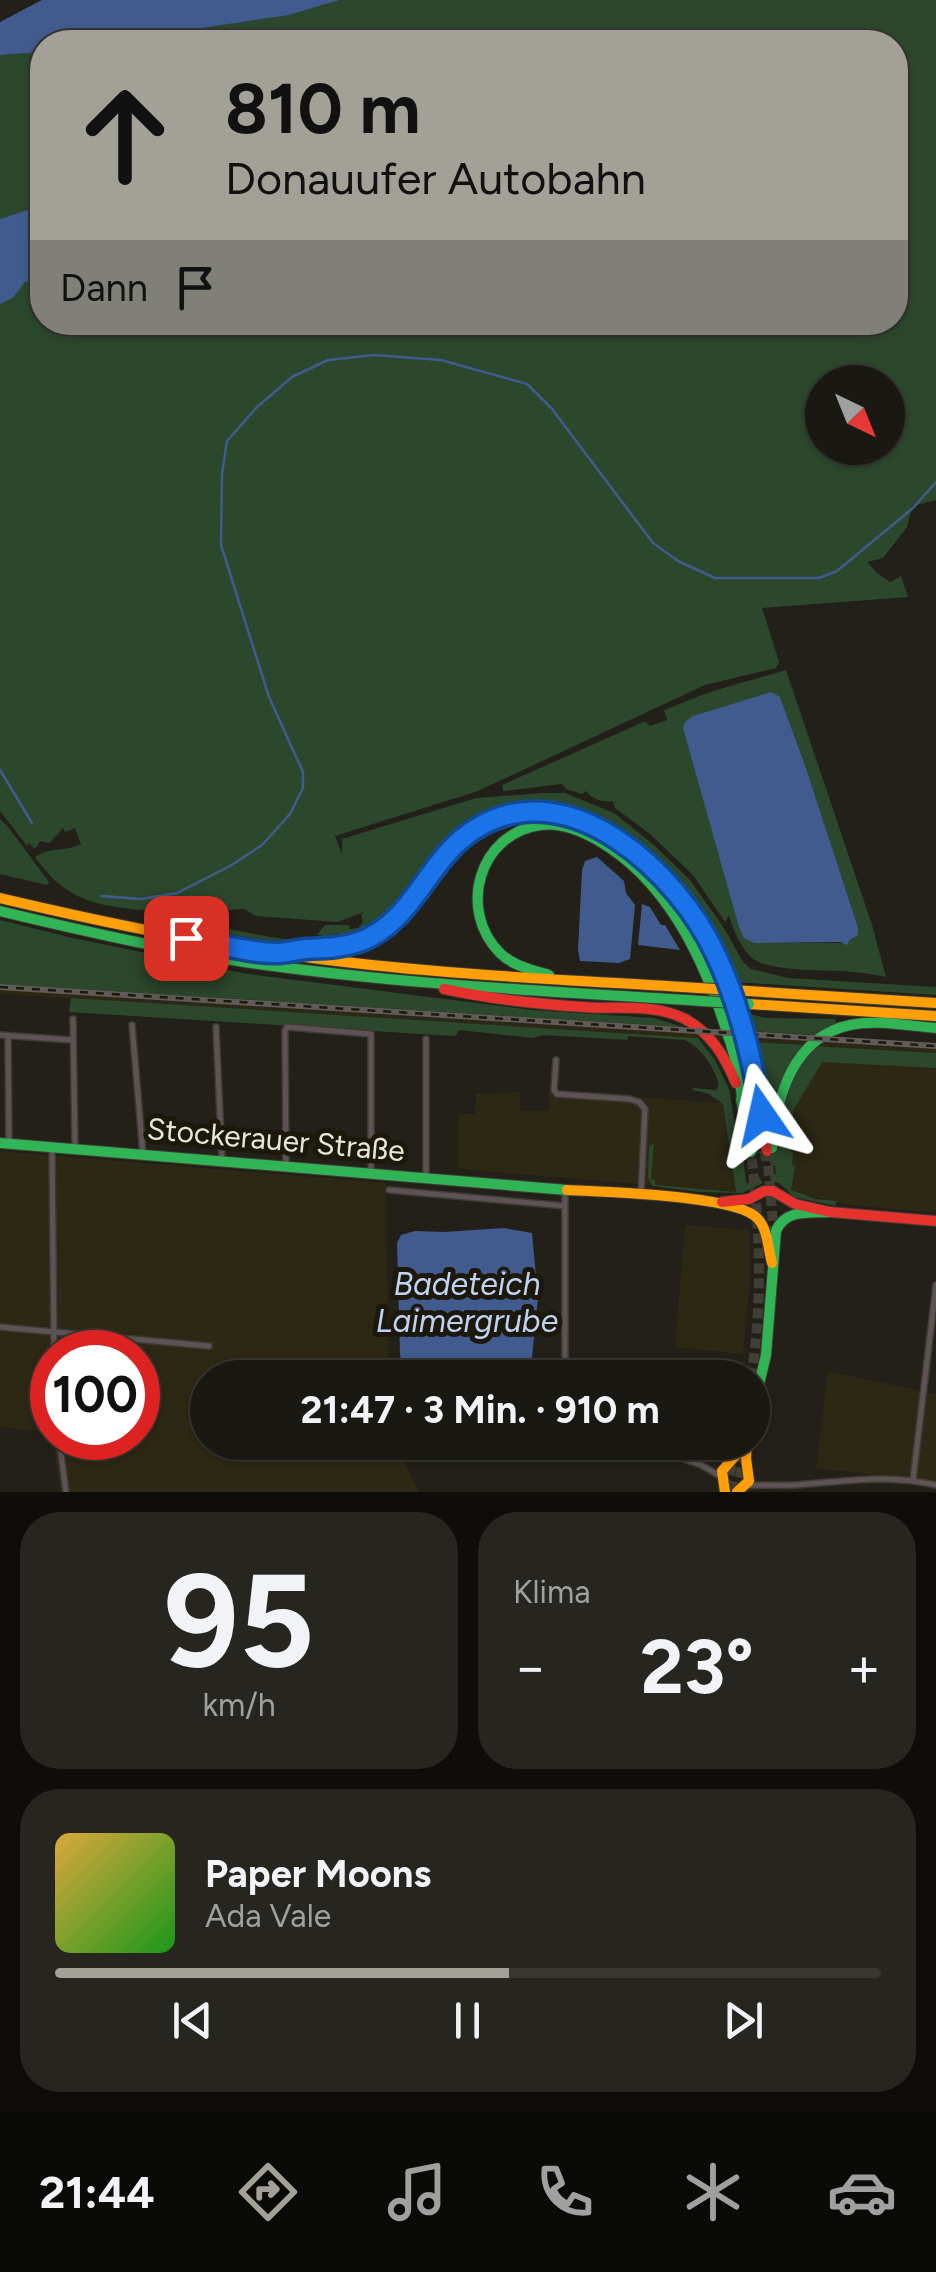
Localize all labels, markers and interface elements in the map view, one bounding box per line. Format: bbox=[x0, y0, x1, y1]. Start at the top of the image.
text: 810 m bbox=[225, 66, 420, 151]
icon: ahead bbox=[60, 70, 190, 200]
text: Donauufer Autobahn bbox=[225, 151, 646, 205]
icon: arrive bbox=[168, 260, 223, 315]
text: Dann bbox=[60, 265, 148, 311]
north arrow bbox=[805, 365, 905, 465]
map controls bbox=[805, 365, 905, 465]
pin bbox=[144, 896, 229, 981]
icon: arrive bbox=[159, 911, 214, 966]
position arrow bbox=[710, 1063, 814, 1167]
street label: Stockerauer Straße bbox=[146, 1110, 406, 1169]
water label: Badeteich Laimergrube bbox=[376, 1265, 558, 1340]
speed limit sign: 100 bbox=[30, 1330, 160, 1460]
text: 21:47 · 3 Min. · 910 m bbox=[300, 1387, 660, 1433]
text: 95 bbox=[164, 1543, 314, 1699]
text: Klima bbox=[513, 1573, 591, 1611]
text: 23° bbox=[640, 1622, 754, 1712]
text: − bbox=[513, 1634, 547, 1700]
text: + bbox=[847, 1634, 881, 1700]
text: km/h bbox=[202, 1686, 276, 1724]
text: Paper Moons bbox=[205, 1851, 431, 1897]
text: Ada Vale bbox=[205, 1897, 331, 1935]
icon: previous bbox=[165, 1993, 220, 2048]
icon: pause bbox=[440, 1993, 495, 2048]
icon: next bbox=[716, 1993, 771, 2048]
icon: directions bbox=[233, 2157, 303, 2227]
icon: music bbox=[382, 2157, 452, 2227]
icon: phone bbox=[530, 2157, 600, 2227]
icon: climate bbox=[678, 2157, 748, 2227]
icon: car bbox=[827, 2157, 897, 2227]
text: 21:44 bbox=[39, 2165, 155, 2219]

